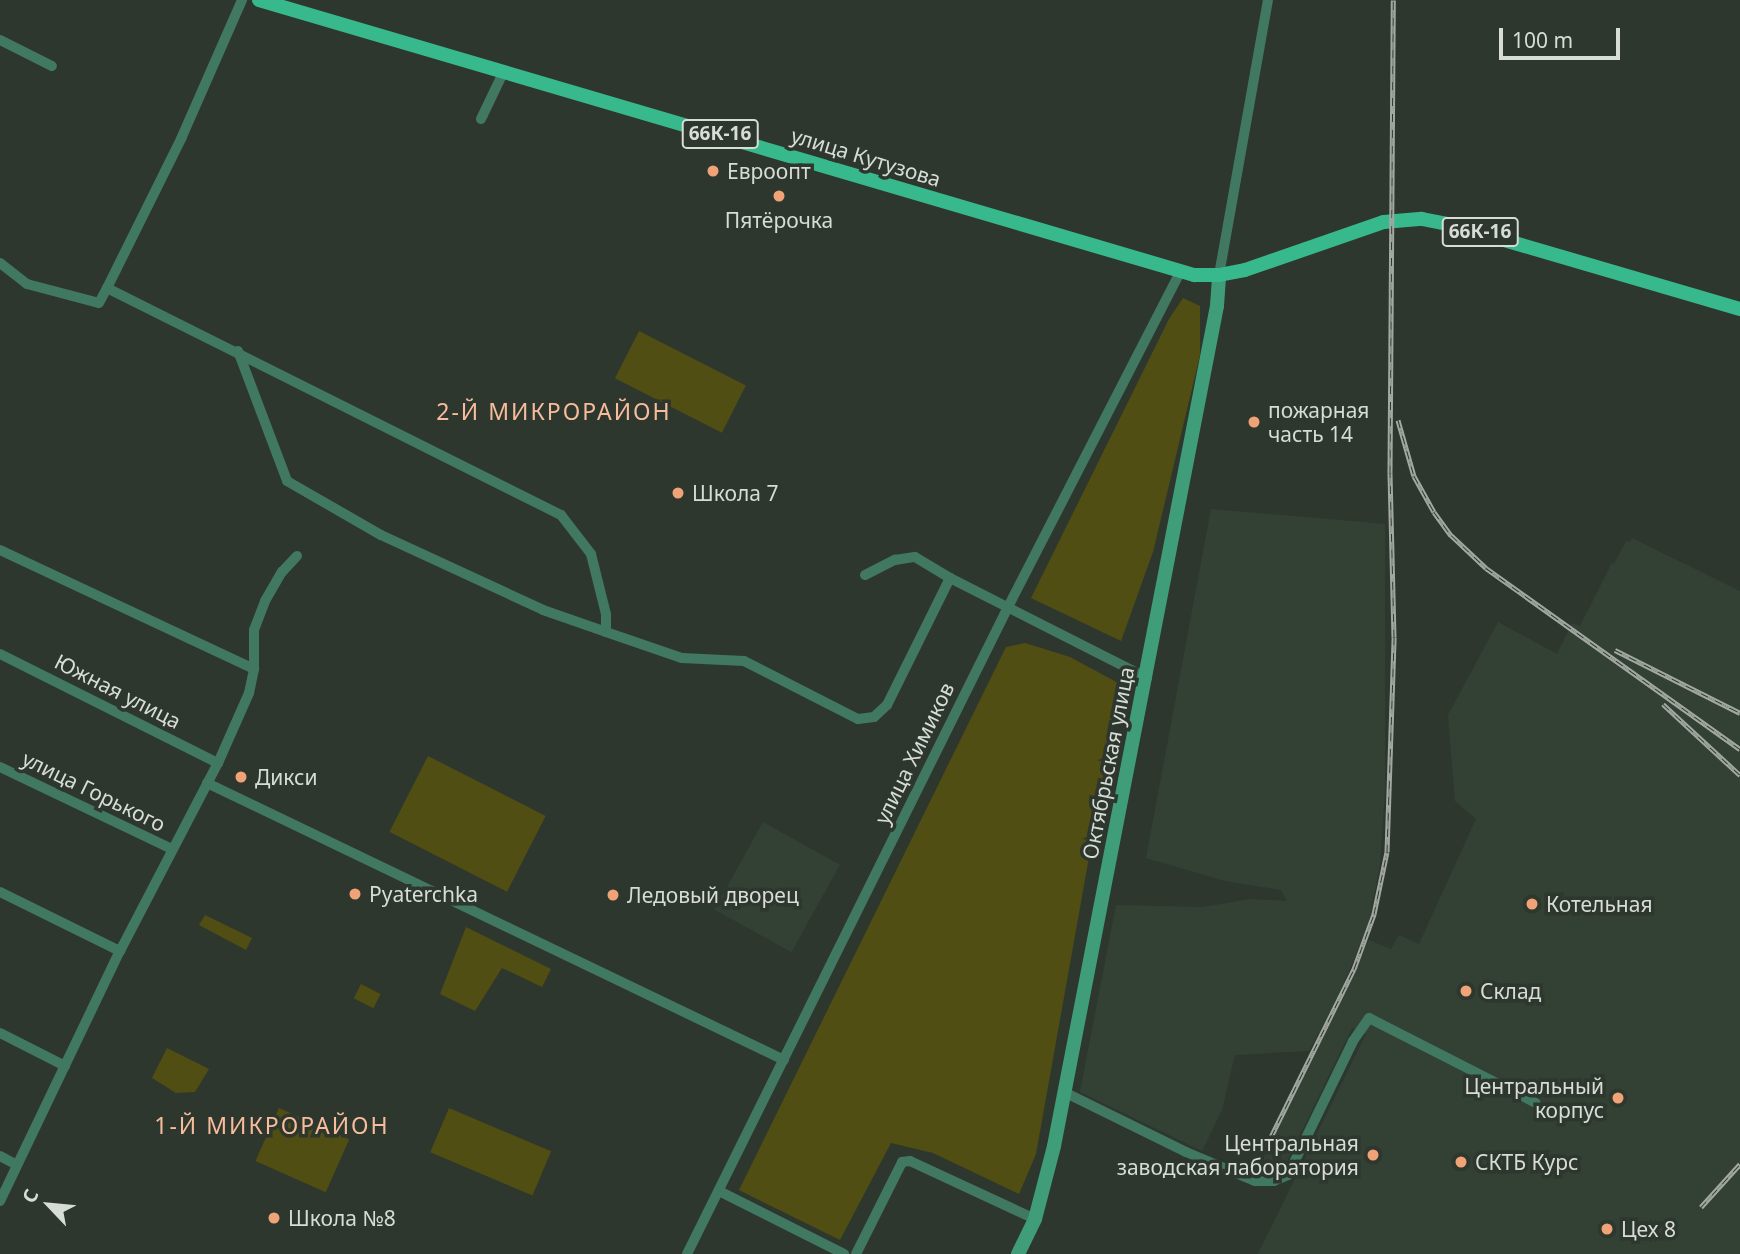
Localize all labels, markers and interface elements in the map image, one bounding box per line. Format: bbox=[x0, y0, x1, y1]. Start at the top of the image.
scale bar bbox=[1502, 14, 1623, 58]
text: 100 m bbox=[1512, 26, 1573, 54]
road number: 66К-16 bbox=[682, 118, 758, 150]
street label: улица Кутузова bbox=[788, 122, 944, 192]
place label: Евроопт bbox=[727, 158, 811, 184]
marker: Евроопт bbox=[705, 163, 721, 179]
marker: Пятёрочка bbox=[771, 188, 787, 204]
place label: Пятёрочка bbox=[725, 207, 833, 233]
road number: 66К-16 bbox=[1442, 216, 1518, 248]
district label: 2-Й МИКРОРАЙОН bbox=[438, 397, 670, 425]
place label: пожарная часть 14 bbox=[1268, 397, 1369, 447]
marker: пожарная часть 14 bbox=[1246, 414, 1262, 430]
place label: Школа 7 bbox=[692, 480, 778, 506]
marker: Школа 7 bbox=[670, 485, 686, 501]
street label: Южная улица bbox=[51, 648, 185, 734]
street label: Октябрьская улица bbox=[1077, 665, 1139, 861]
street label: улица Химиков bbox=[869, 678, 959, 828]
street label: улица Горького bbox=[18, 745, 170, 837]
place label: Дикси bbox=[255, 764, 317, 790]
marker: Дикси bbox=[233, 769, 249, 785]
place label: Pyaterchka bbox=[369, 881, 478, 907]
place label: Ледовый дворец bbox=[627, 882, 799, 908]
marker: Pyaterchka bbox=[347, 886, 363, 902]
marker: Ледовый дворец bbox=[605, 887, 621, 903]
place label: Котельная bbox=[1546, 891, 1653, 917]
marker: Котельная bbox=[1524, 896, 1540, 912]
place label: Склад bbox=[1480, 978, 1541, 1004]
marker: Склад bbox=[1458, 983, 1474, 999]
place label: Центральный корпус bbox=[1464, 1073, 1604, 1123]
marker: Центральный корпус bbox=[1610, 1090, 1626, 1106]
district label: 1-Й МИКРОРАЙОН bbox=[156, 1111, 388, 1139]
place label: Центральная заводская лаборатория bbox=[1117, 1130, 1359, 1180]
marker: Центральная заводская лаборатория bbox=[1365, 1147, 1381, 1163]
place label: СКТБ Курс bbox=[1475, 1149, 1578, 1175]
marker: СКТБ Курс bbox=[1453, 1154, 1469, 1170]
north arrow bbox=[14, 1170, 84, 1240]
text: С bbox=[16, 1185, 44, 1207]
place label: Школа №8 bbox=[288, 1205, 396, 1231]
marker: Школа №8 bbox=[266, 1210, 282, 1226]
place label: Цех 8 bbox=[1621, 1216, 1676, 1242]
marker: Цех 8 bbox=[1599, 1221, 1615, 1237]

